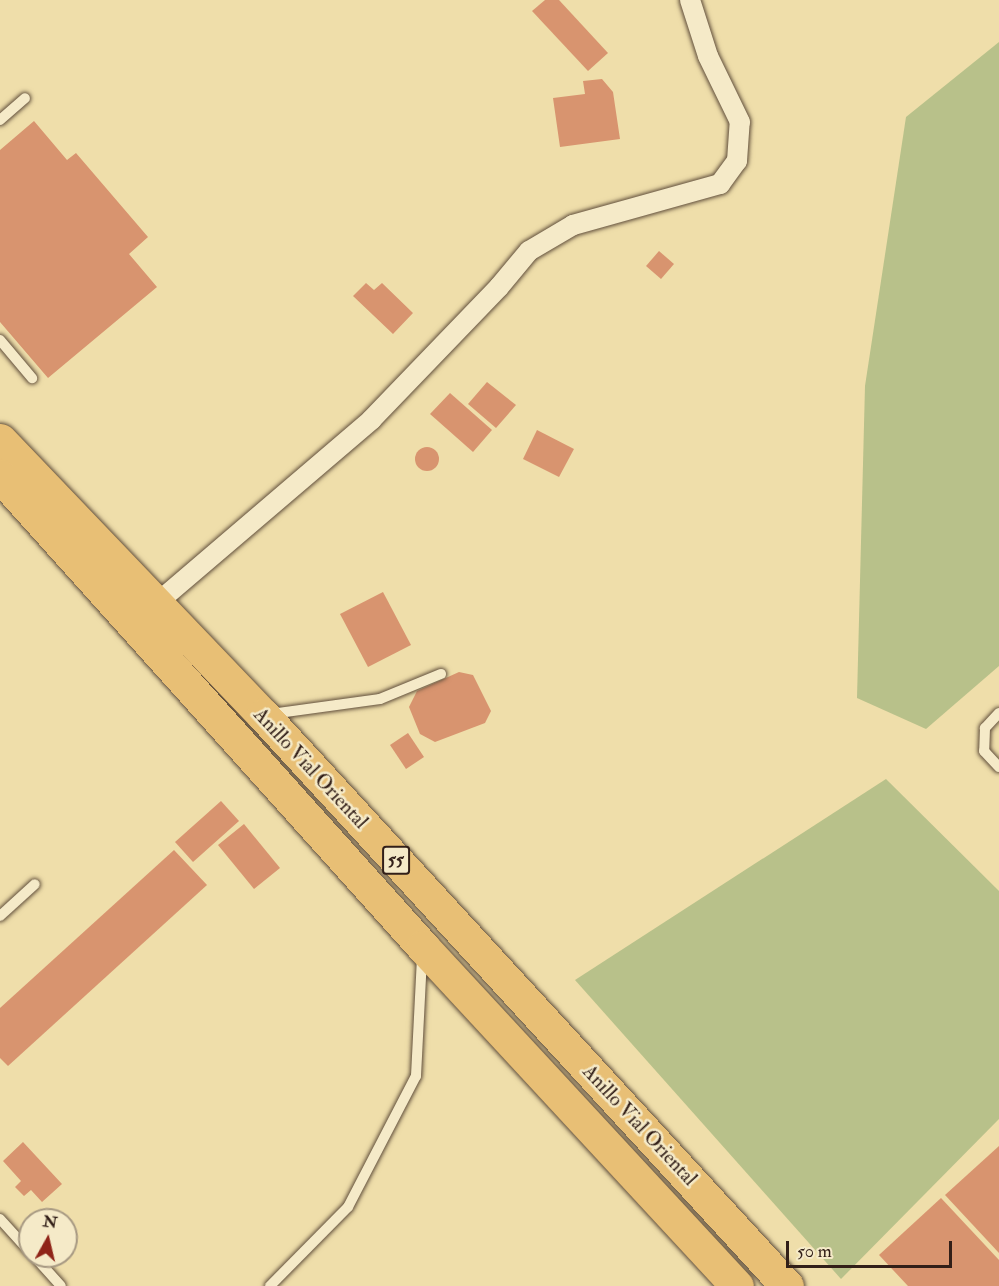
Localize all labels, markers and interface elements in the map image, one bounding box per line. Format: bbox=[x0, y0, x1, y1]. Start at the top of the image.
street label: Anillo Vial Oriental bbox=[249, 703, 373, 833]
road number: 55 bbox=[381, 845, 411, 875]
street label: Anillo Vial Oriental bbox=[578, 1060, 702, 1190]
north arrow bbox=[18, 1208, 78, 1268]
text: N bbox=[42, 1211, 59, 1233]
scale bar bbox=[789, 1229, 956, 1267]
text: 50 m bbox=[797, 1240, 832, 1263]

